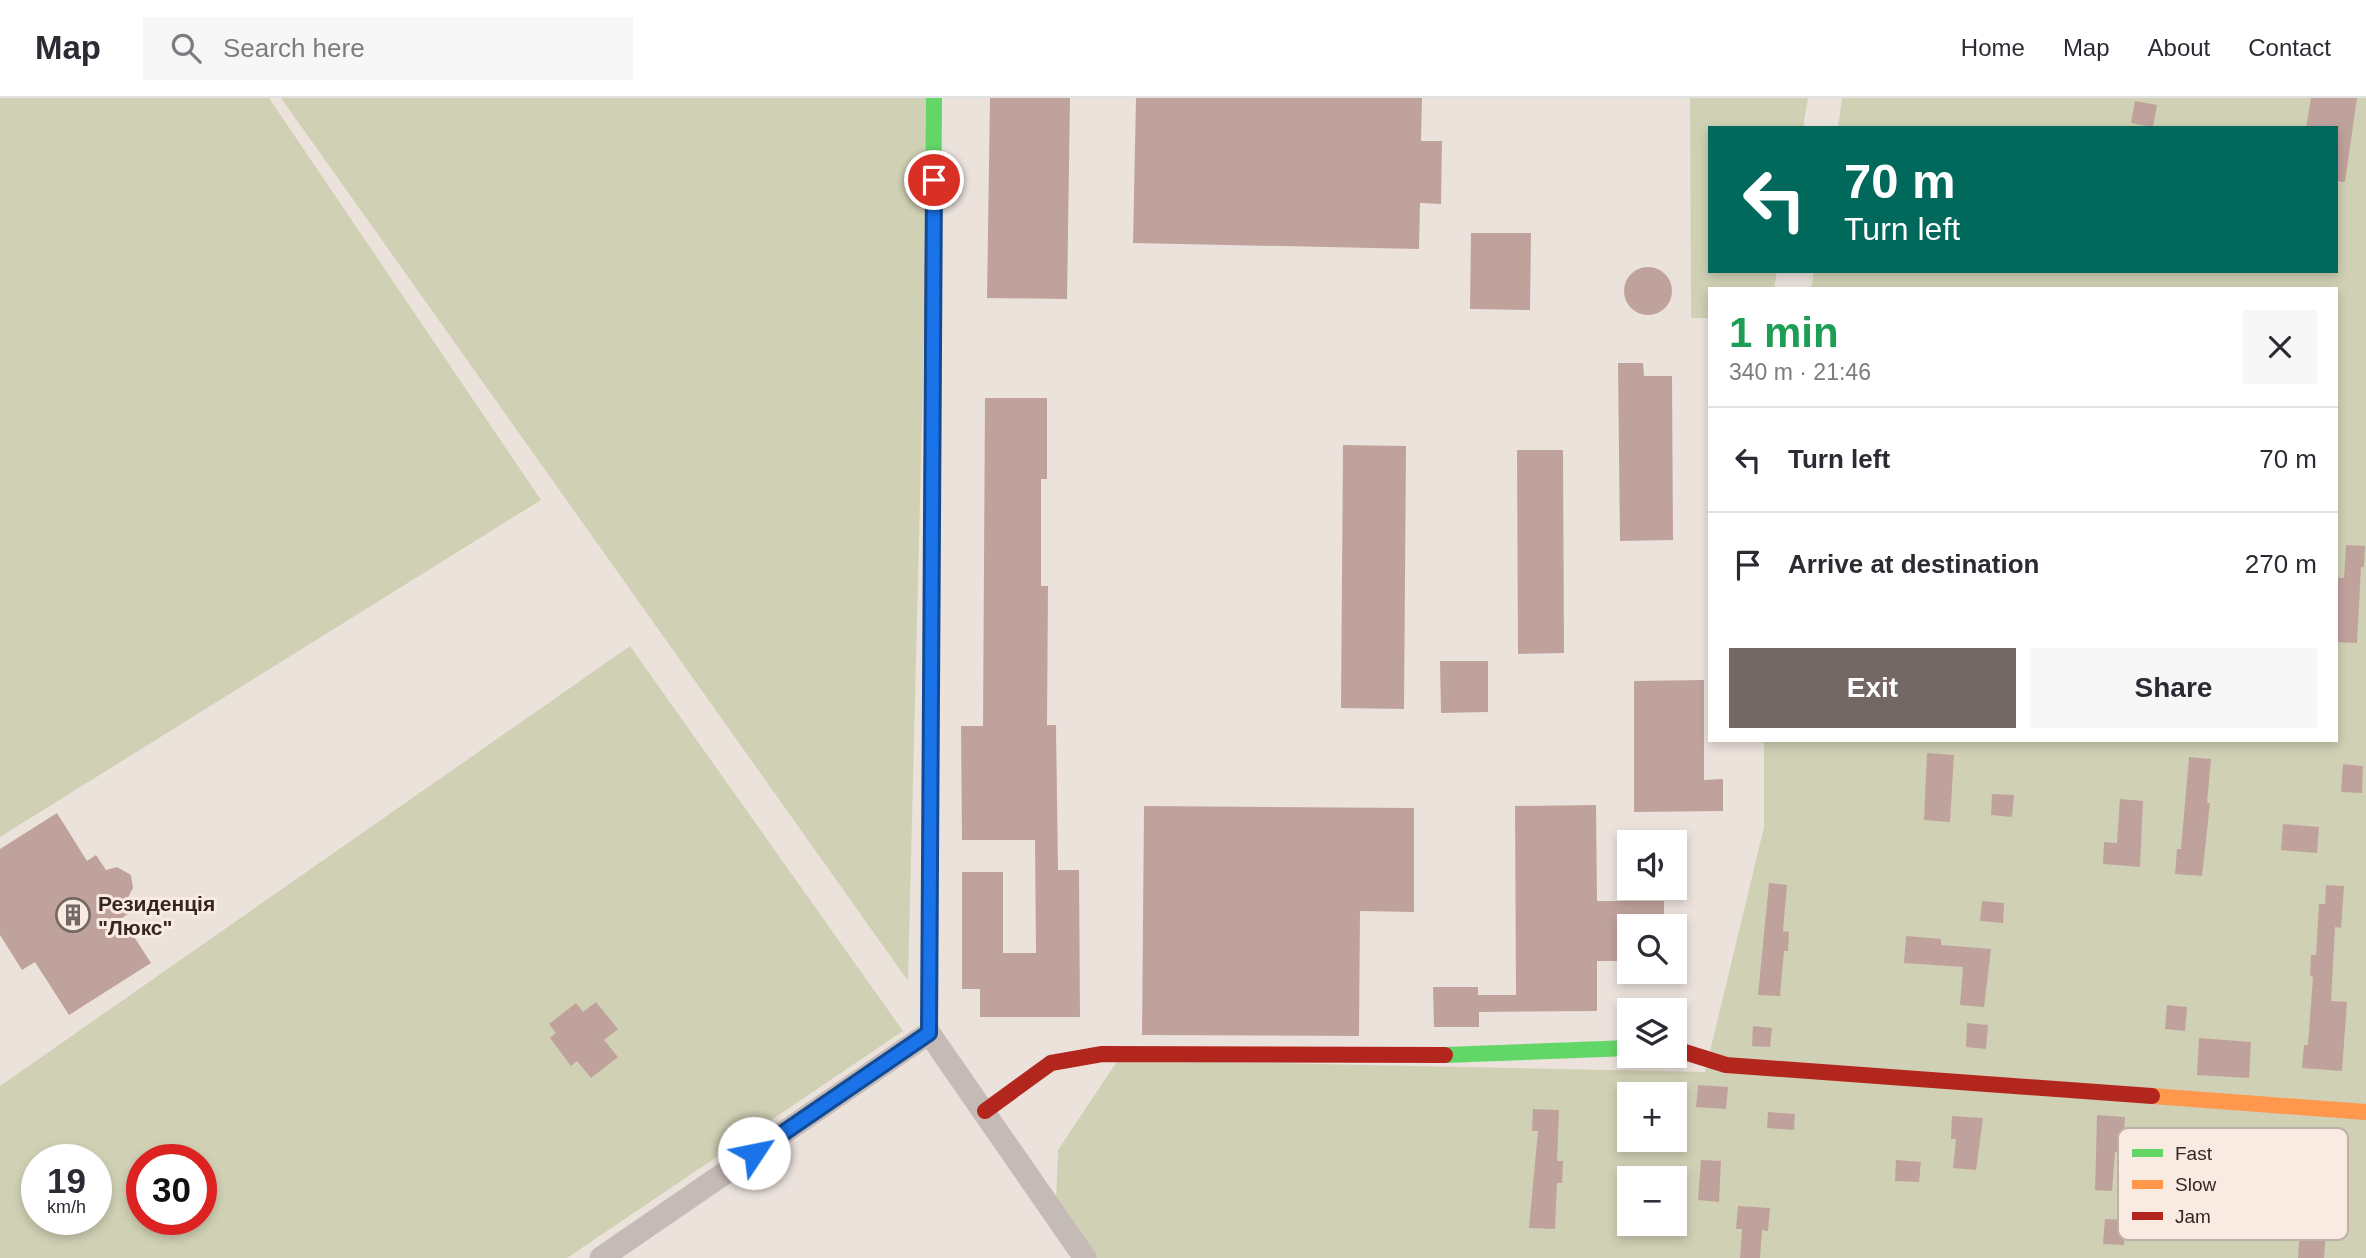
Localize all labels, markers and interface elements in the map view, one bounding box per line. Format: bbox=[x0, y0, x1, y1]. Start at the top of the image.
search box bbox=[143, 17, 633, 80]
text: Map bbox=[35, 29, 101, 66]
icon: search bbox=[167, 29, 205, 67]
text: Search here bbox=[223, 33, 365, 63]
text: Home bbox=[1961, 34, 2025, 61]
text: Map bbox=[2063, 34, 2110, 61]
text: About bbox=[2148, 34, 2210, 61]
text: Contact bbox=[2248, 34, 2331, 61]
pin bbox=[904, 150, 964, 210]
icon: left bbox=[1729, 154, 1820, 245]
text: 70 m bbox=[1844, 154, 1956, 208]
icon: arrive bbox=[915, 161, 953, 199]
text: Turn left bbox=[1844, 211, 1960, 247]
text: 1 min bbox=[1729, 309, 1839, 356]
button: close bbox=[2243, 310, 2317, 384]
text: 340 m · 21:46 bbox=[1729, 359, 1871, 385]
icon: left bbox=[1729, 441, 1767, 479]
text: Turn left bbox=[1788, 444, 1890, 474]
text: 70 m bbox=[2259, 444, 2317, 474]
icon: arrive bbox=[1729, 546, 1767, 584]
text: Arrive at destination bbox=[1788, 549, 2039, 579]
text: 270 m bbox=[2245, 549, 2317, 579]
button: Exit bbox=[1729, 648, 2016, 728]
button: Share bbox=[2030, 648, 2317, 728]
map controls bbox=[1617, 830, 1687, 1236]
button: sound bbox=[1617, 830, 1687, 900]
place label: Резиденція "Люкс" bbox=[98, 892, 215, 939]
building icon: Резиденція "Люкс" bbox=[54, 896, 92, 934]
button: search bbox=[1617, 914, 1687, 984]
button: layers bbox=[1617, 998, 1687, 1068]
button: + bbox=[1617, 1082, 1687, 1152]
position arrow bbox=[717, 1116, 791, 1190]
legend bbox=[2118, 1128, 2348, 1240]
text: Fast bbox=[2175, 1143, 2213, 1164]
speed limit sign: 30 bbox=[126, 1144, 217, 1235]
text: 19 bbox=[47, 1161, 86, 1200]
button: − bbox=[1617, 1166, 1687, 1236]
text: Slow bbox=[2175, 1174, 2216, 1195]
text: km/h bbox=[47, 1197, 86, 1217]
text: Jam bbox=[2175, 1206, 2211, 1227]

